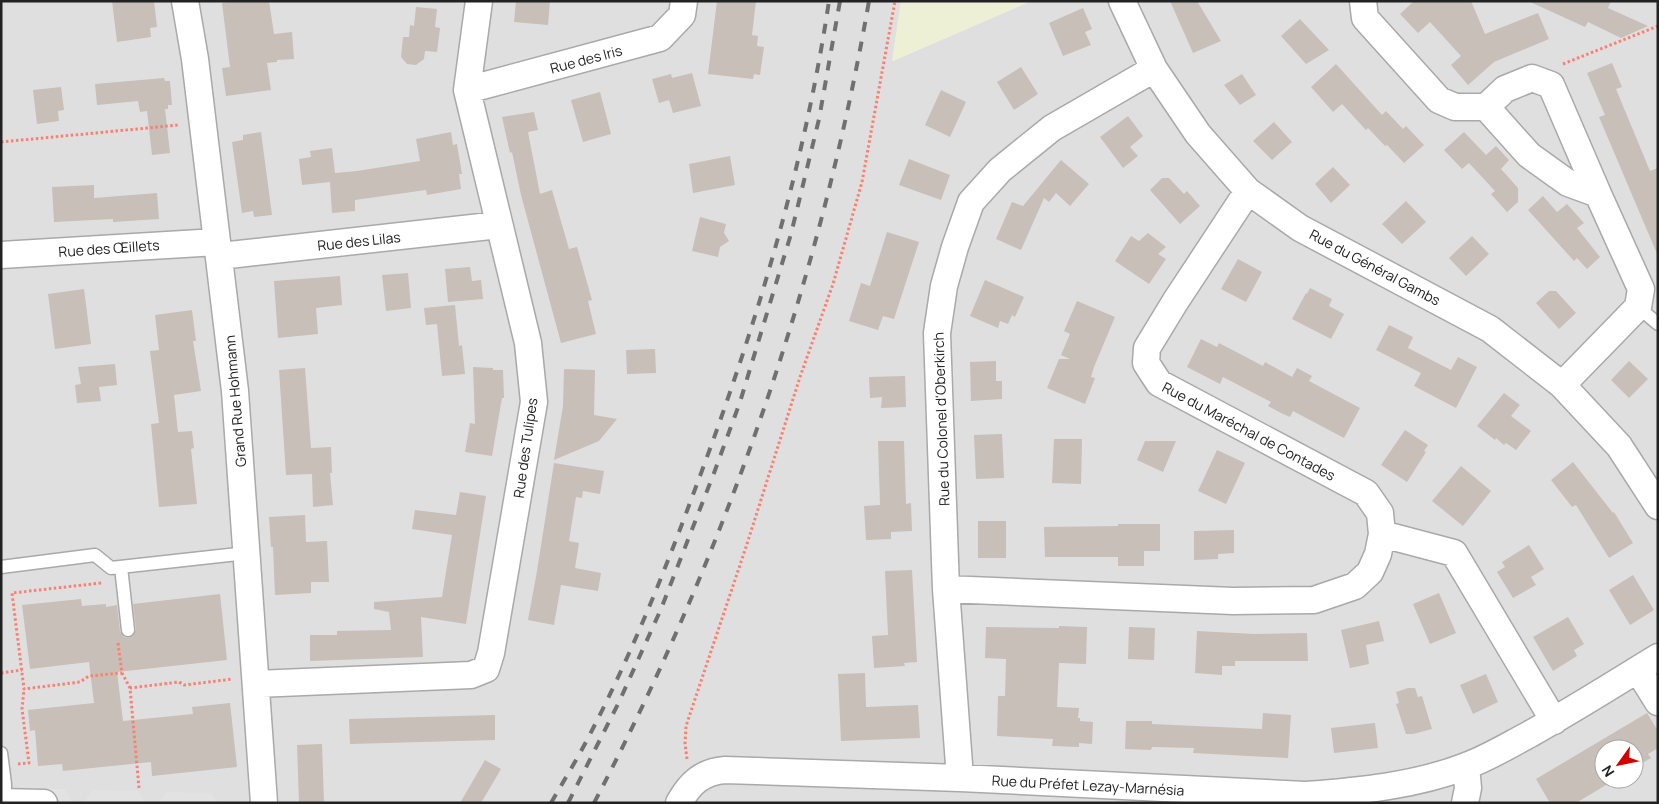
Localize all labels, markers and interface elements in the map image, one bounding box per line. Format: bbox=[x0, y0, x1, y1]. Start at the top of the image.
street label: Rue des Iris bbox=[548, 40, 624, 78]
street label: Rue du Général Gambs bbox=[1306, 224, 1444, 310]
street label: Rue des Lilas bbox=[316, 227, 402, 255]
street label: Rue des Œillets bbox=[58, 235, 160, 261]
street label: Rue du Colonel d'Oberkirch bbox=[928, 332, 954, 506]
street label: Grand Rue Hohmann bbox=[220, 334, 250, 468]
street label: Rue du Maréchal de Contades bbox=[1159, 377, 1339, 485]
street label: Rue des Tulipes bbox=[509, 397, 541, 499]
north arrow bbox=[1594, 739, 1644, 789]
text: N bbox=[1597, 762, 1618, 781]
street label: Rue du Préfet Lezay-Marnésia bbox=[991, 770, 1185, 800]

